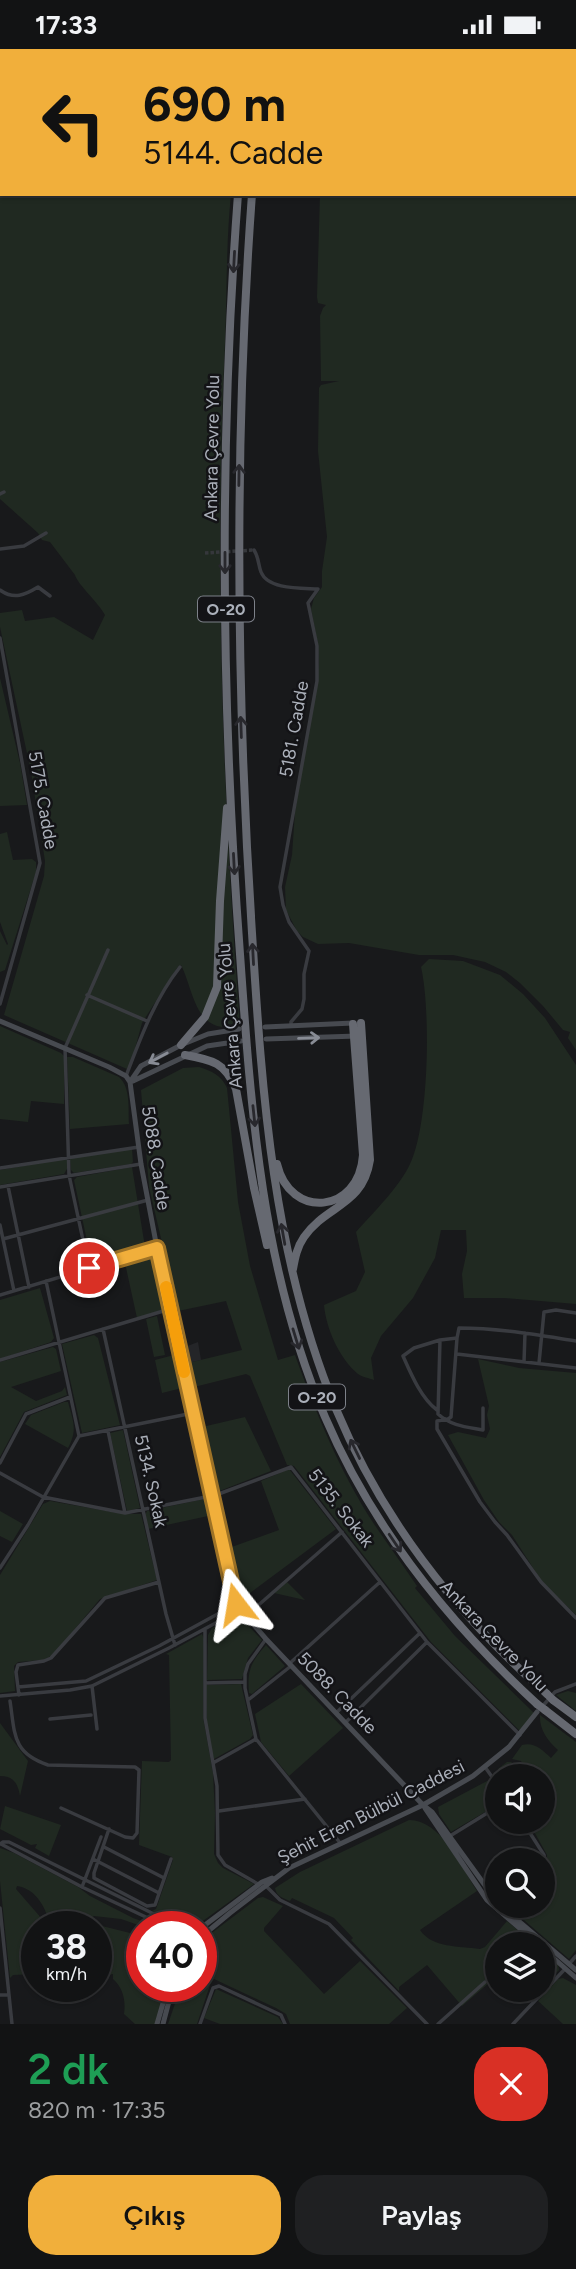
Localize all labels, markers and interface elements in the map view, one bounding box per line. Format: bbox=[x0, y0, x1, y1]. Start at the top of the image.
text: 17:33 bbox=[35, 9, 97, 41]
text: 690 m bbox=[143, 74, 286, 133]
icon: left bbox=[28, 77, 119, 168]
text: 5144. Cadde bbox=[143, 134, 323, 172]
one-way arrow bbox=[227, 251, 240, 273]
street label: Ankara Çevre Yolu bbox=[200, 375, 224, 521]
one-way arrow bbox=[233, 464, 246, 487]
one-way arrow bbox=[218, 551, 232, 574]
road number: O-20 bbox=[198, 597, 254, 621]
street label: 5181. Cadde bbox=[275, 679, 313, 779]
one-way arrow bbox=[235, 716, 248, 739]
street label: 5175. Cadde bbox=[24, 749, 62, 851]
one-way arrow bbox=[227, 852, 240, 875]
street label: Ankara Çevre Yolu bbox=[213, 942, 247, 1090]
one-way arrow bbox=[247, 943, 260, 966]
one-way arrow bbox=[298, 1031, 321, 1044]
one-way arrow bbox=[148, 1051, 169, 1065]
street label: 5088. Cadde bbox=[137, 1104, 175, 1212]
one-way arrow bbox=[248, 1104, 261, 1127]
one-way arrow bbox=[276, 1223, 289, 1246]
pin bbox=[59, 1238, 119, 1298]
icon: arrive bbox=[70, 1249, 108, 1287]
one-way arrow bbox=[291, 1328, 304, 1350]
road number: O-20 bbox=[289, 1385, 345, 1409]
street label: 5134. Sokak bbox=[130, 1432, 172, 1530]
one-way arrow bbox=[348, 1439, 361, 1460]
street label: 5135. Sokak bbox=[303, 1464, 379, 1552]
one-way arrow bbox=[387, 1533, 402, 1552]
position arrow bbox=[199, 1567, 273, 1641]
street label: Ankara Çevre Yolu bbox=[435, 1576, 553, 1696]
street label: 5088. Cadde bbox=[293, 1647, 382, 1739]
street label: Şehit Eren Bülbül Caddesi bbox=[274, 1755, 468, 1869]
map controls bbox=[485, 1764, 555, 2002]
button: sound bbox=[485, 1764, 555, 1834]
button: search bbox=[485, 1848, 555, 1918]
speed limit sign: 40 bbox=[126, 1911, 217, 2002]
text: 38 bbox=[46, 1926, 87, 1968]
button: layers bbox=[485, 1932, 555, 2002]
text: km/h bbox=[46, 1963, 87, 1985]
text: 2 dk bbox=[28, 2044, 109, 2095]
button: close bbox=[474, 2047, 548, 2121]
text: 820 m · 17:35 bbox=[28, 2096, 166, 2124]
button: Çıkış bbox=[28, 2175, 281, 2255]
button: Paylaş bbox=[295, 2175, 548, 2255]

